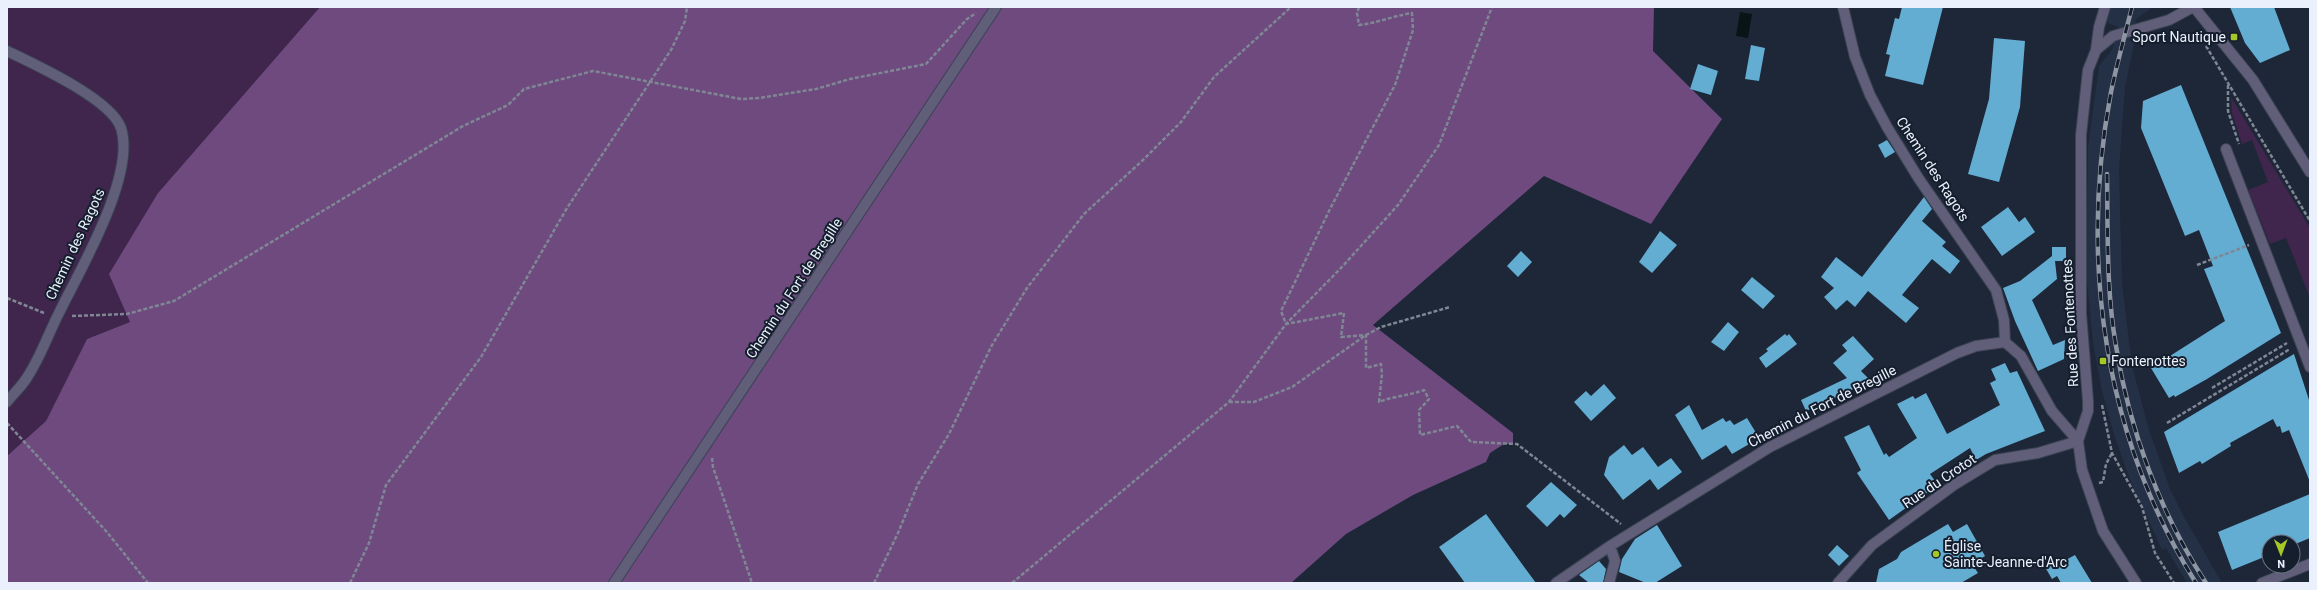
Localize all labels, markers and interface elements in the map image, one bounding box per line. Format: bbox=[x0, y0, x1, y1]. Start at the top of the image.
place label: Sport Nautique bbox=[2132, 29, 2226, 45]
marker: Sport Nautique bbox=[2229, 32, 2239, 42]
street label: Chemin des Ragots bbox=[1893, 114, 1973, 224]
street label: Chemin des Ragots bbox=[42, 186, 108, 302]
street label: Chemin du Fort de Bregille bbox=[743, 215, 845, 361]
street label: Rue des Fontenottes bbox=[2059, 259, 2081, 387]
place label: Fontenottes bbox=[2111, 353, 2186, 369]
marker: Fontenottes bbox=[2098, 356, 2108, 366]
street label: Chemin du Fort de Bregille bbox=[1745, 362, 1899, 450]
street label: Rue du Crotot bbox=[1899, 450, 1979, 511]
north arrow bbox=[2261, 534, 2301, 574]
place label: Église Sainte-Jeanne-d'Arc bbox=[1944, 537, 2067, 570]
marker: Église Sainte-Jeanne-d'Arc bbox=[1931, 549, 1941, 559]
text: N bbox=[2277, 557, 2285, 570]

